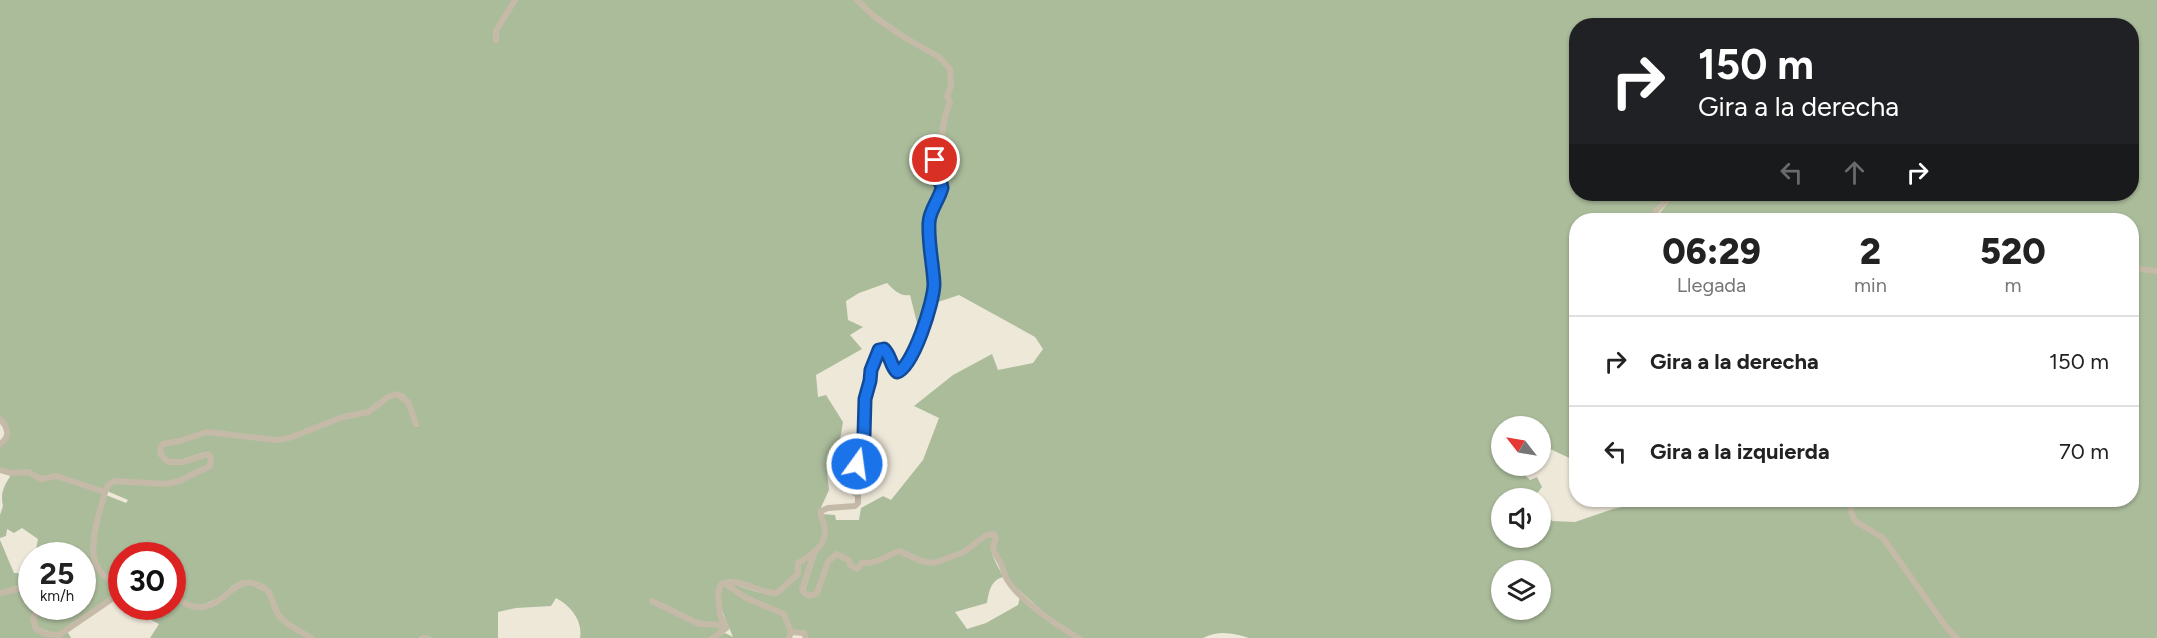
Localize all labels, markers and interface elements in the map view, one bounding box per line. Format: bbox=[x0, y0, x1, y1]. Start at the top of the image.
text: 150 m bbox=[1698, 39, 1814, 90]
icon: right bbox=[1599, 42, 1677, 120]
text: Gira a la derecha bbox=[1698, 90, 1899, 123]
pin bbox=[909, 134, 960, 185]
icon: arrive bbox=[918, 143, 951, 176]
icon: left bbox=[1775, 156, 1808, 189]
icon: ahead bbox=[1838, 156, 1871, 189]
icon: right bbox=[1901, 156, 1934, 189]
text: 06:29 bbox=[1662, 230, 1761, 273]
text: 2 bbox=[1860, 230, 1881, 273]
text: 520 bbox=[1980, 230, 2046, 273]
text: Llegada bbox=[1677, 273, 1746, 297]
text: min bbox=[1854, 273, 1887, 297]
text: m bbox=[2004, 273, 2021, 297]
icon: right bbox=[1599, 345, 1632, 378]
text: Gira a la derecha bbox=[1650, 348, 1819, 375]
text: 150 m bbox=[2049, 348, 2109, 375]
north arrow bbox=[1491, 416, 1551, 476]
map controls bbox=[1491, 416, 1551, 620]
position arrow bbox=[825, 432, 889, 496]
icon: left bbox=[1599, 435, 1632, 468]
text: Gira a la izquierda bbox=[1650, 438, 1830, 465]
text: 70 m bbox=[2059, 438, 2109, 465]
button: sound bbox=[1491, 488, 1551, 548]
speed limit sign: 30 bbox=[108, 542, 186, 620]
text: 25 bbox=[40, 555, 74, 592]
button: layers bbox=[1491, 560, 1551, 620]
text: km/h bbox=[40, 587, 74, 605]

